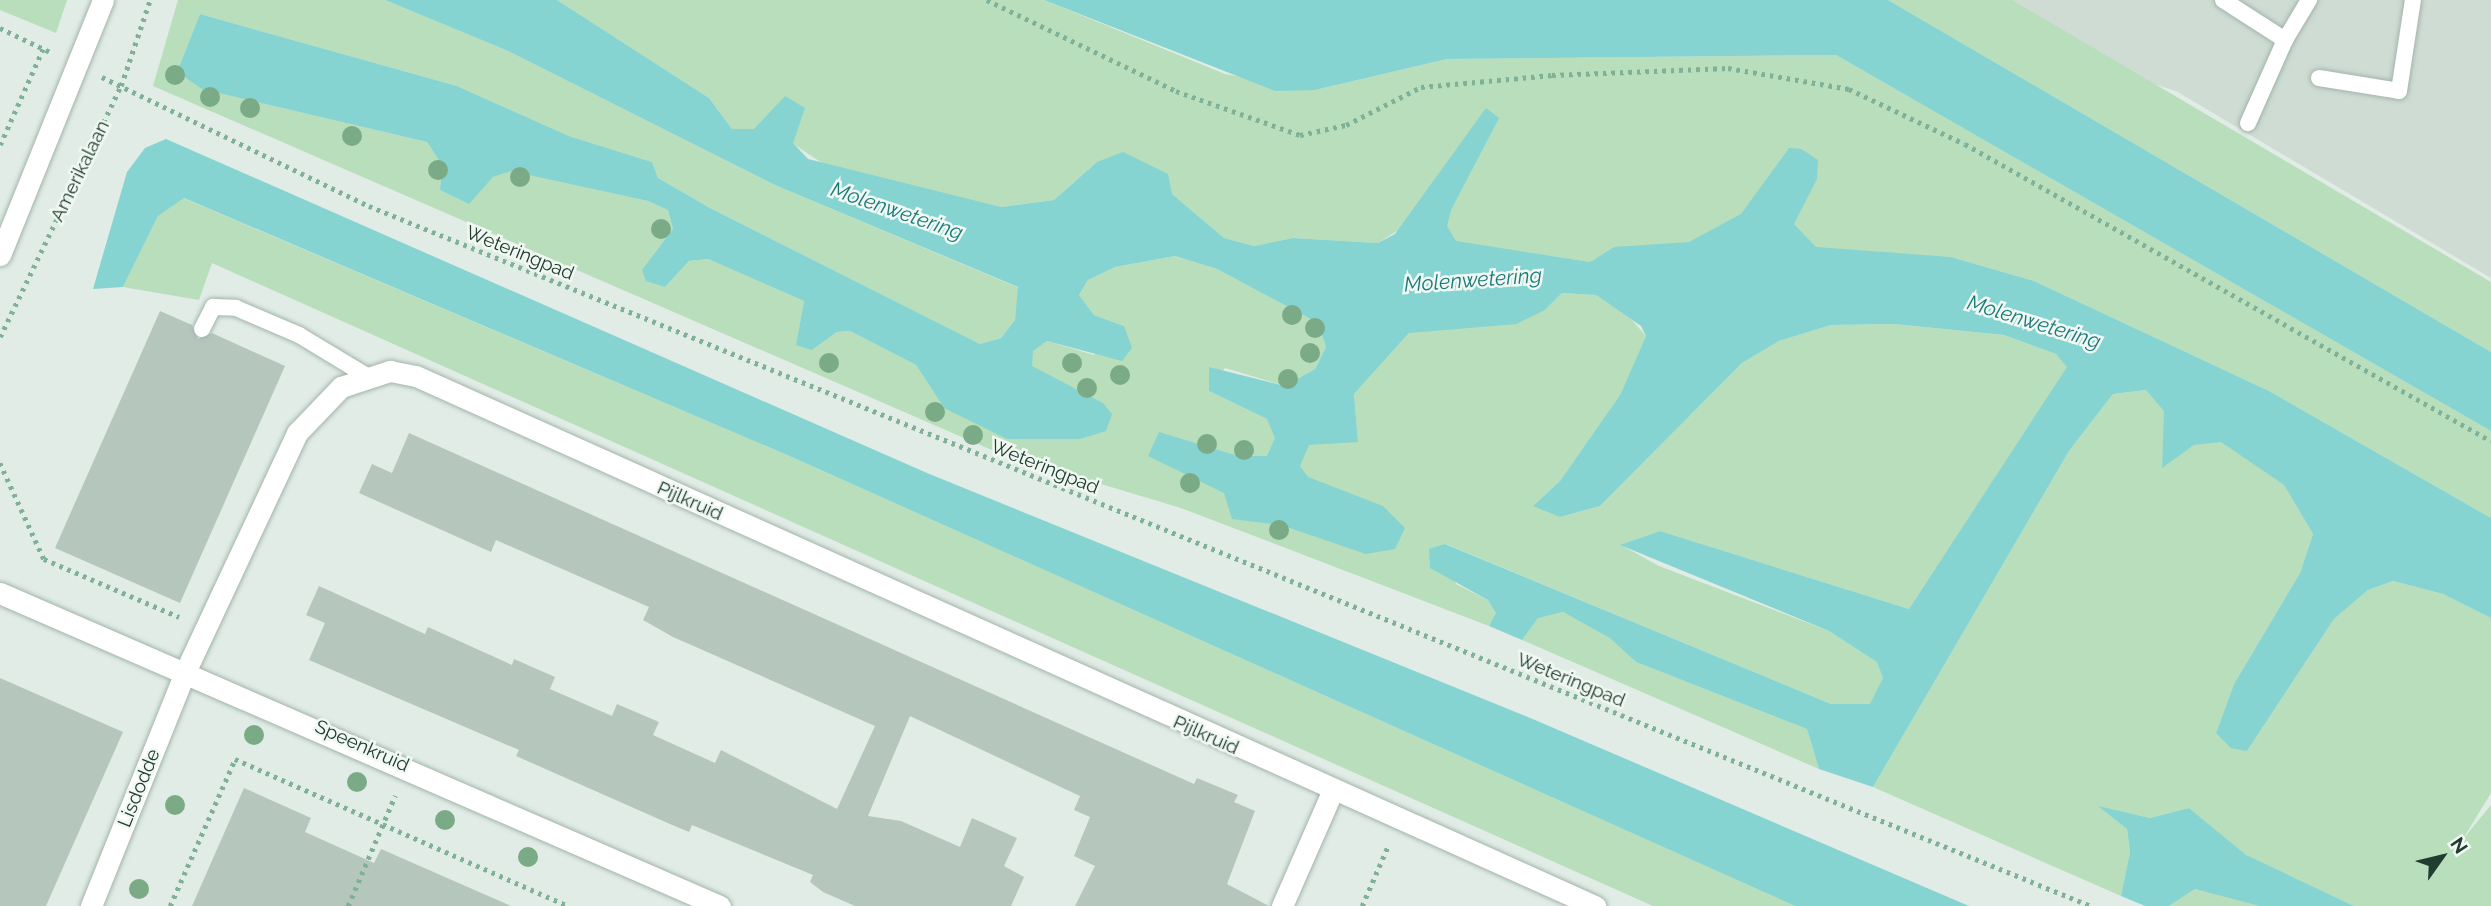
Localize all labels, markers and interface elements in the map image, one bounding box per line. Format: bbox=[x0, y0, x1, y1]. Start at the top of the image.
street label: Amerikalaan bbox=[46, 117, 114, 225]
water label: Molenwetering bbox=[828, 177, 966, 245]
street label: Weteringpad bbox=[463, 221, 577, 285]
water label: Molenwetering bbox=[1403, 263, 1543, 297]
water label: Molenwetering bbox=[1964, 290, 2104, 354]
street label: Weteringpad bbox=[988, 435, 1102, 499]
street label: Pijlkruid bbox=[654, 476, 726, 526]
street label: Weteringpad bbox=[1514, 648, 1628, 712]
street label: Pijlkruid bbox=[1170, 710, 1242, 760]
street label: Speenkruid bbox=[311, 715, 413, 777]
street label: Lisdodde bbox=[113, 746, 165, 830]
north arrow bbox=[2407, 822, 2477, 892]
text: N bbox=[2446, 833, 2473, 857]

